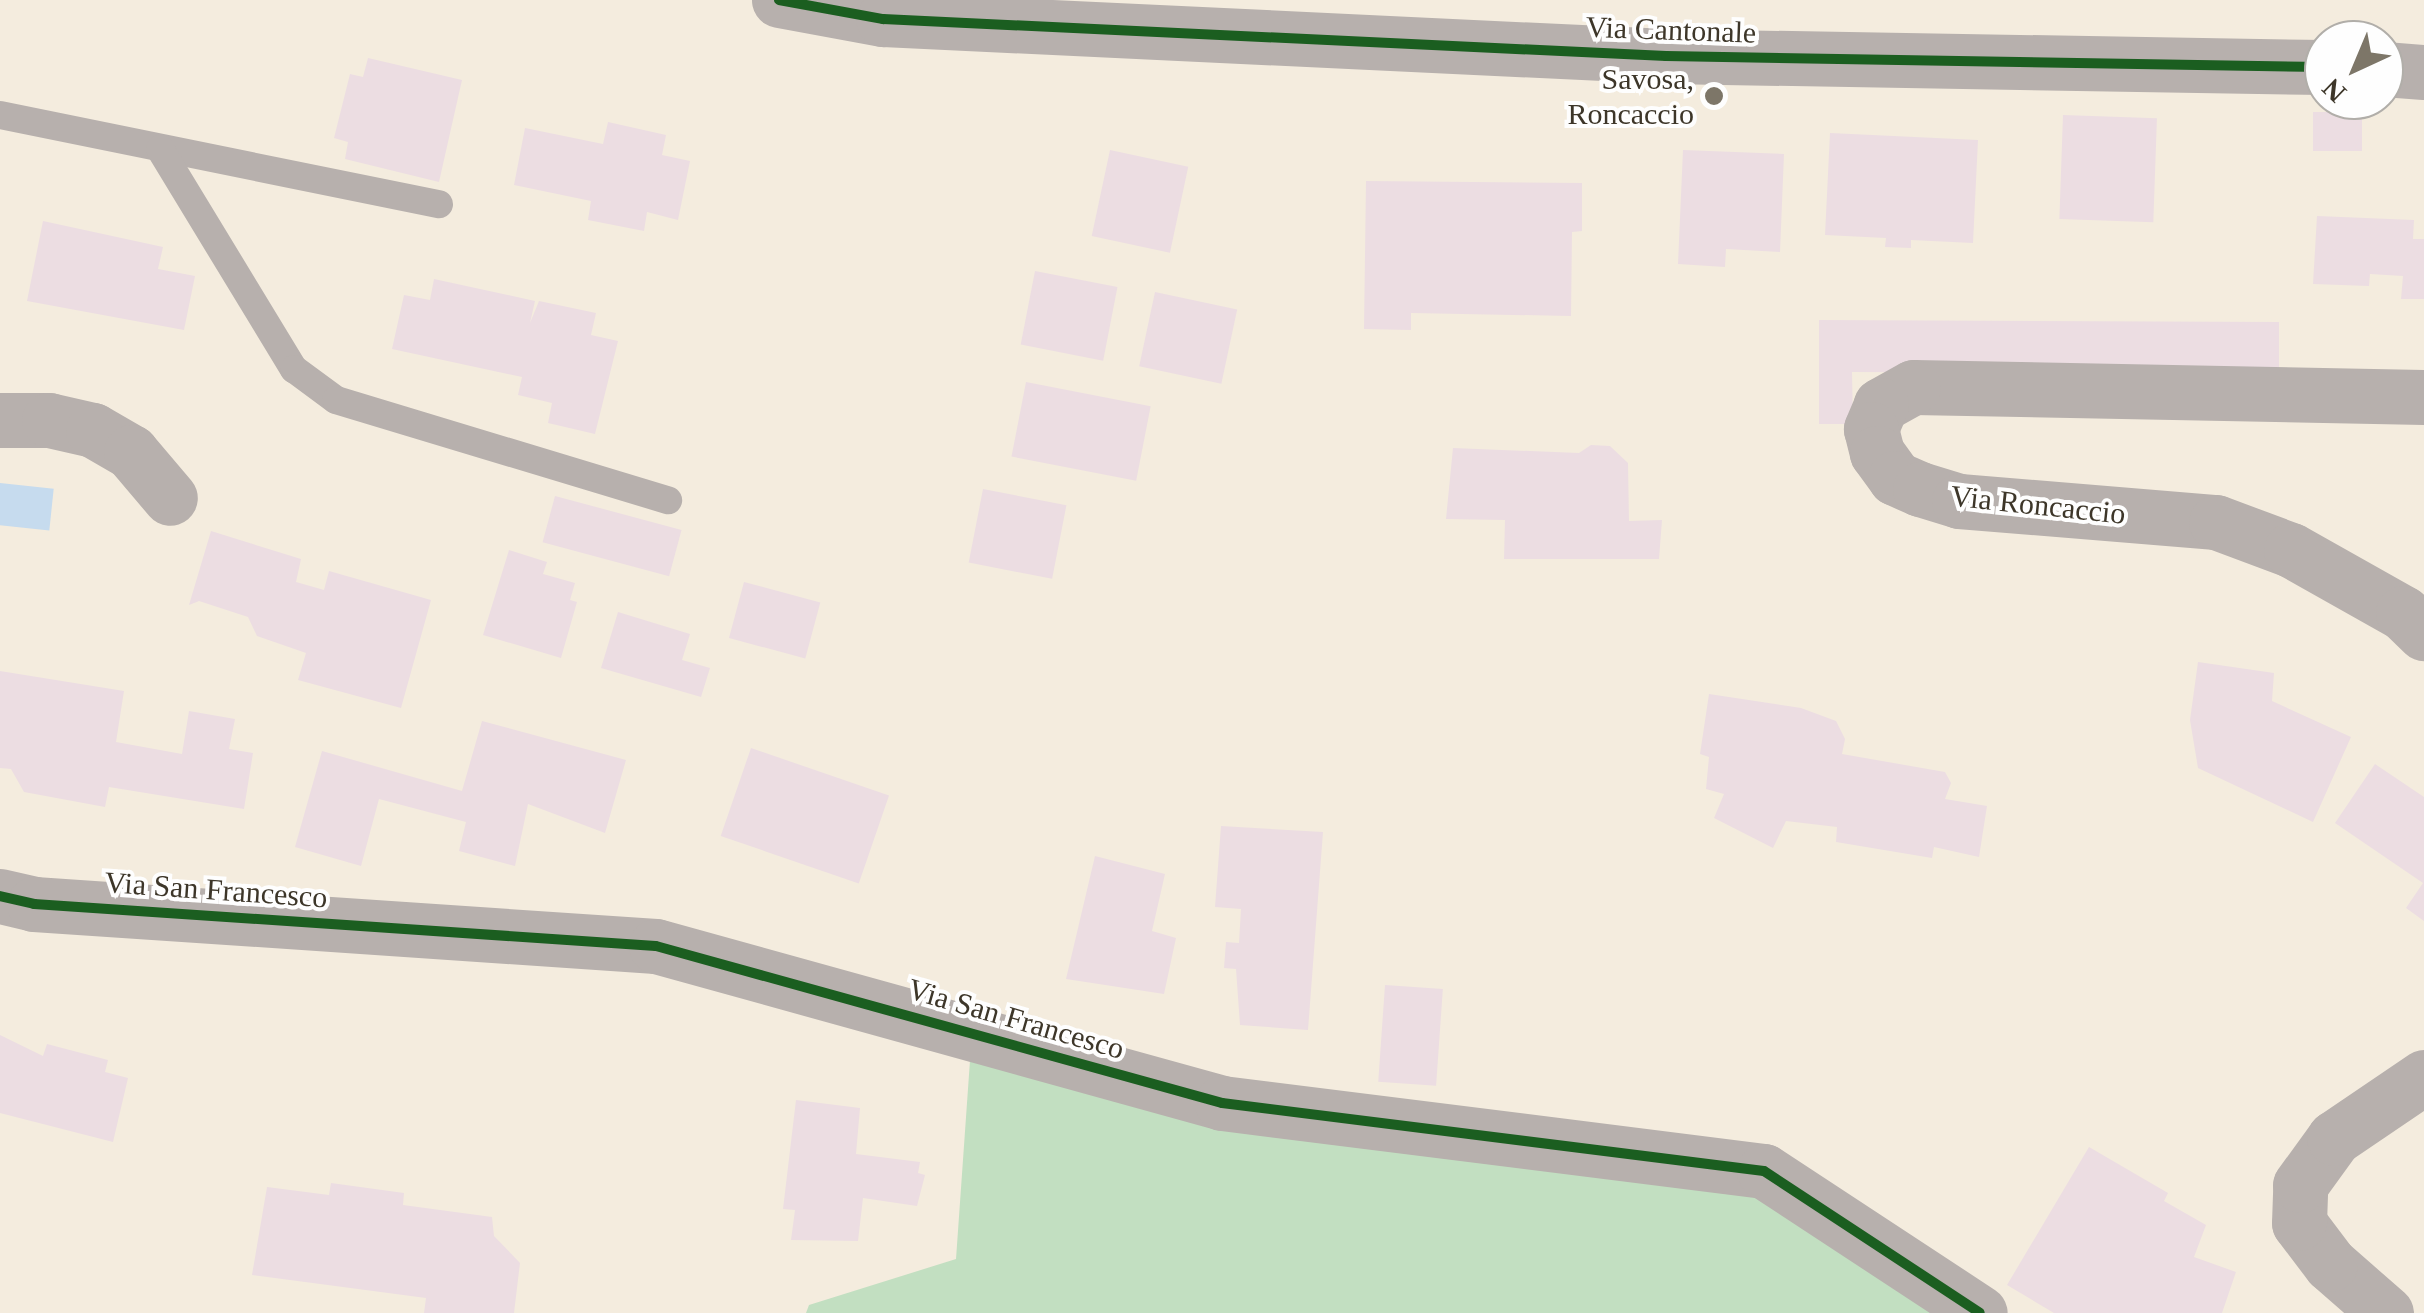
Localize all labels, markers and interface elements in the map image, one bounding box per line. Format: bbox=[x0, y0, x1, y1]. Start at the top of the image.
street label: Via Cantonale bbox=[1585, 9, 1757, 51]
north arrow bbox=[2304, 20, 2404, 120]
place label: Savosa, Roncaccio bbox=[1567, 61, 1694, 132]
text: N bbox=[2316, 72, 2352, 109]
marker: Savosa, Roncaccio bbox=[1703, 85, 1725, 107]
street label: Via Roncaccio bbox=[1949, 478, 2127, 532]
street label: Via San Francesco bbox=[103, 864, 329, 916]
street label: Via San Francesco bbox=[904, 971, 1128, 1067]

